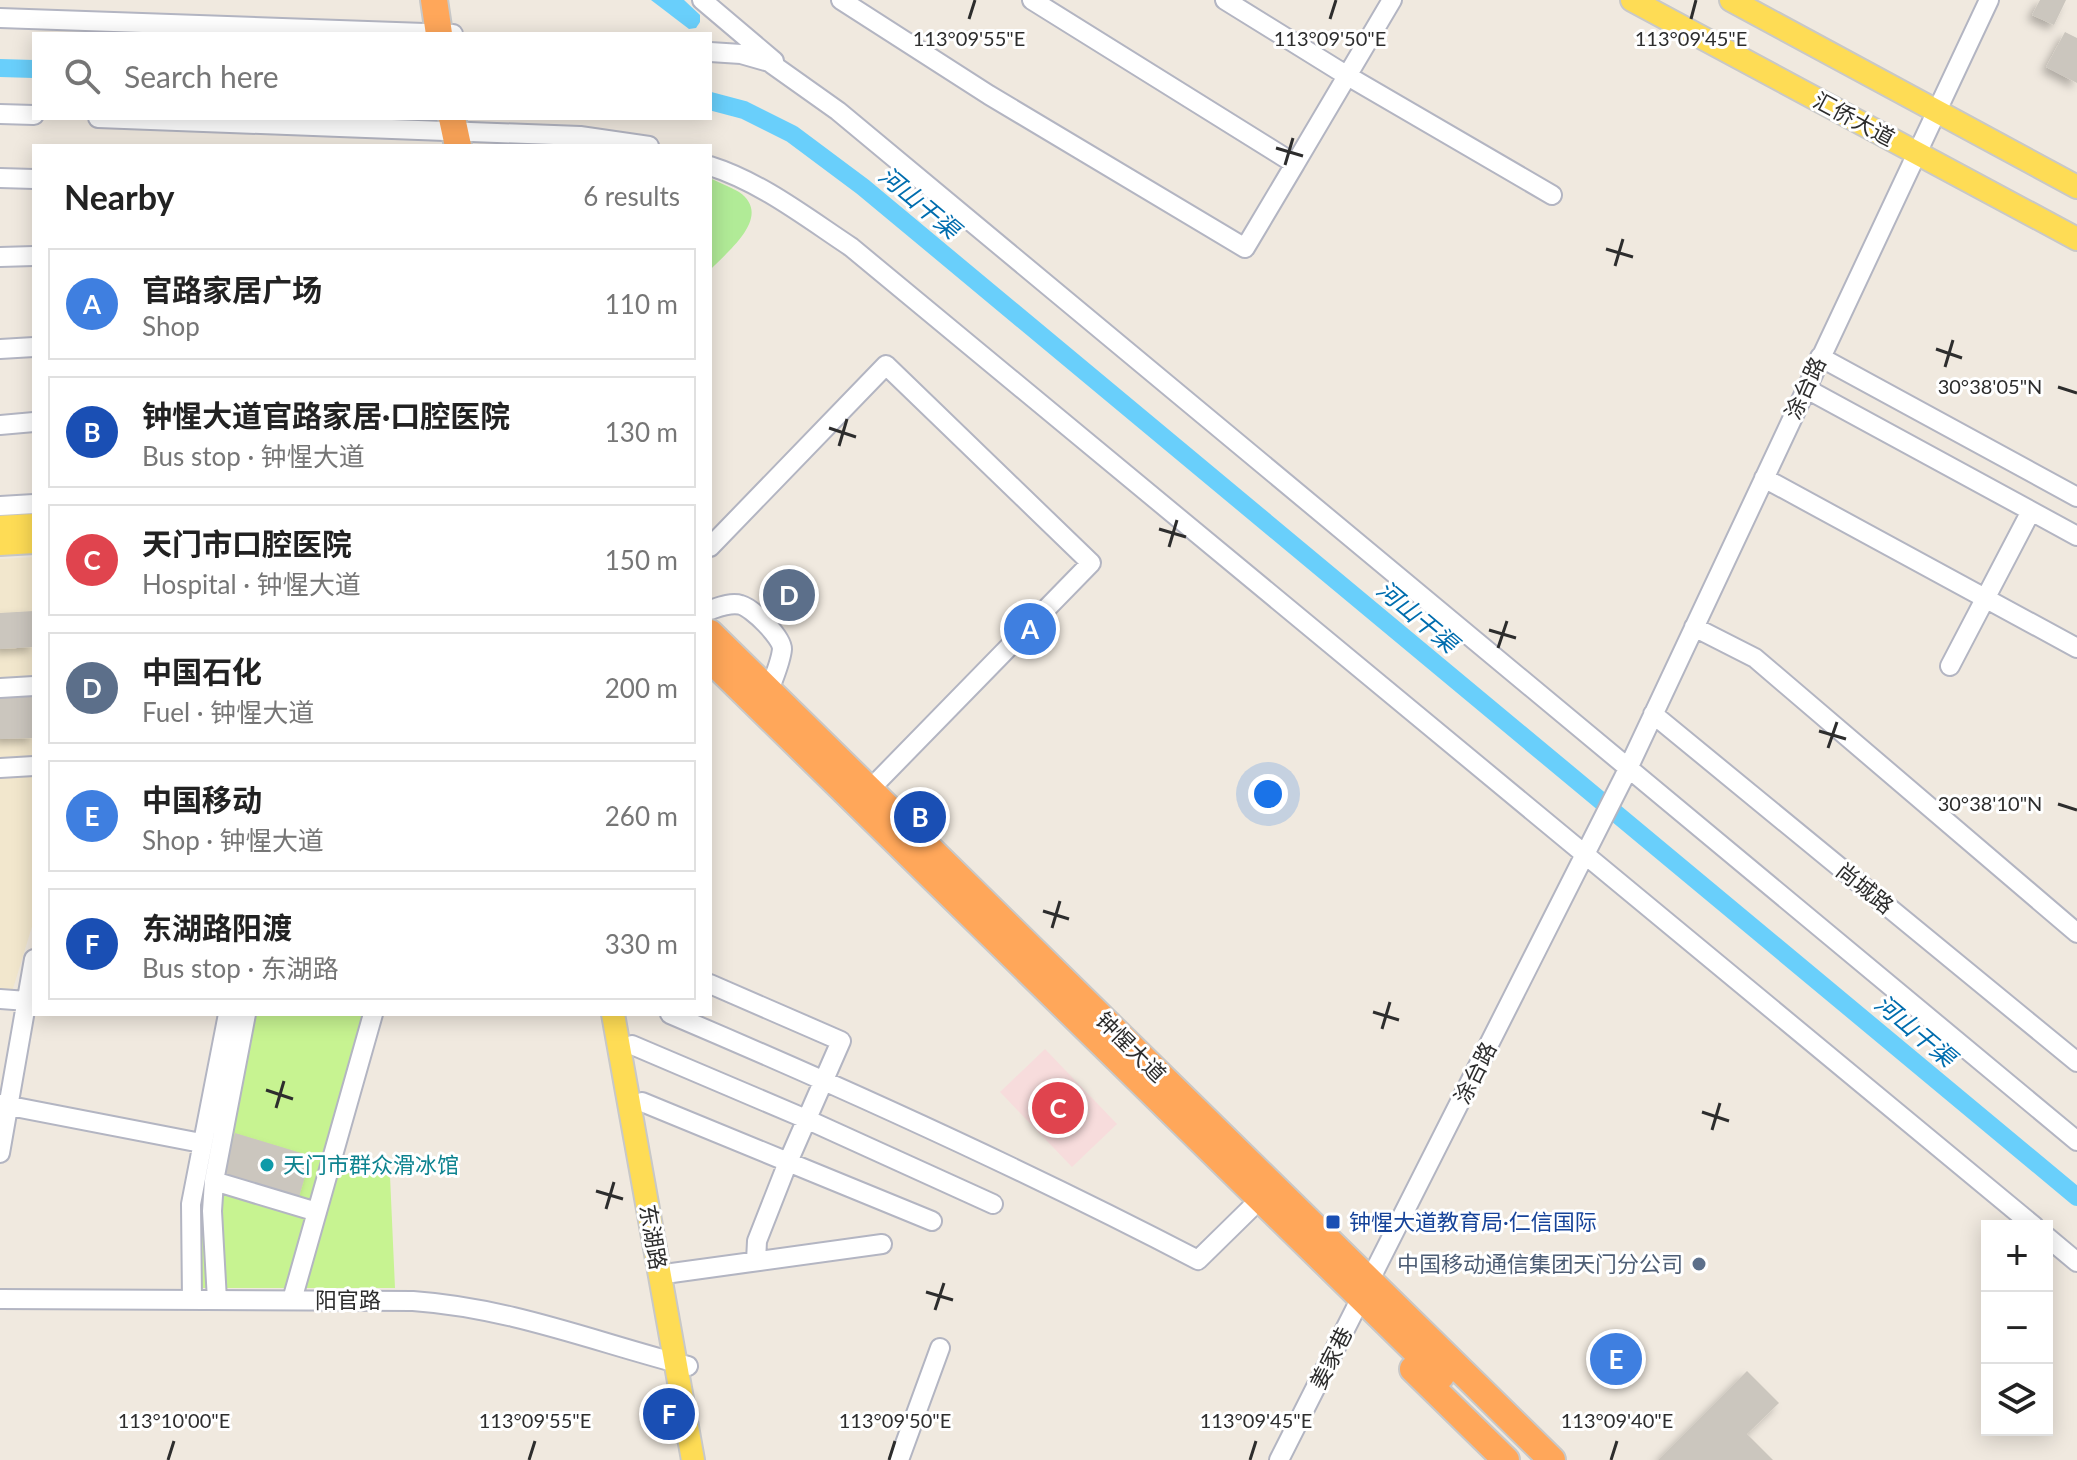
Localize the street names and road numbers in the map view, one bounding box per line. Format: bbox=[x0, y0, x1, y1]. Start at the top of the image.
street label: 汇侨大道 bbox=[1809, 86, 1899, 151]
street label: 涂台路 bbox=[1778, 352, 1831, 423]
street label: 尚城路 bbox=[1831, 856, 1899, 919]
street label: 钟惺大道 bbox=[1091, 1006, 1172, 1087]
street label: 涂台路 bbox=[1448, 1037, 1502, 1108]
street label: 东湖路 bbox=[634, 1202, 673, 1272]
street label: 阳官路 bbox=[315, 1286, 381, 1313]
street label: 姜家巷 bbox=[1304, 1322, 1358, 1393]

